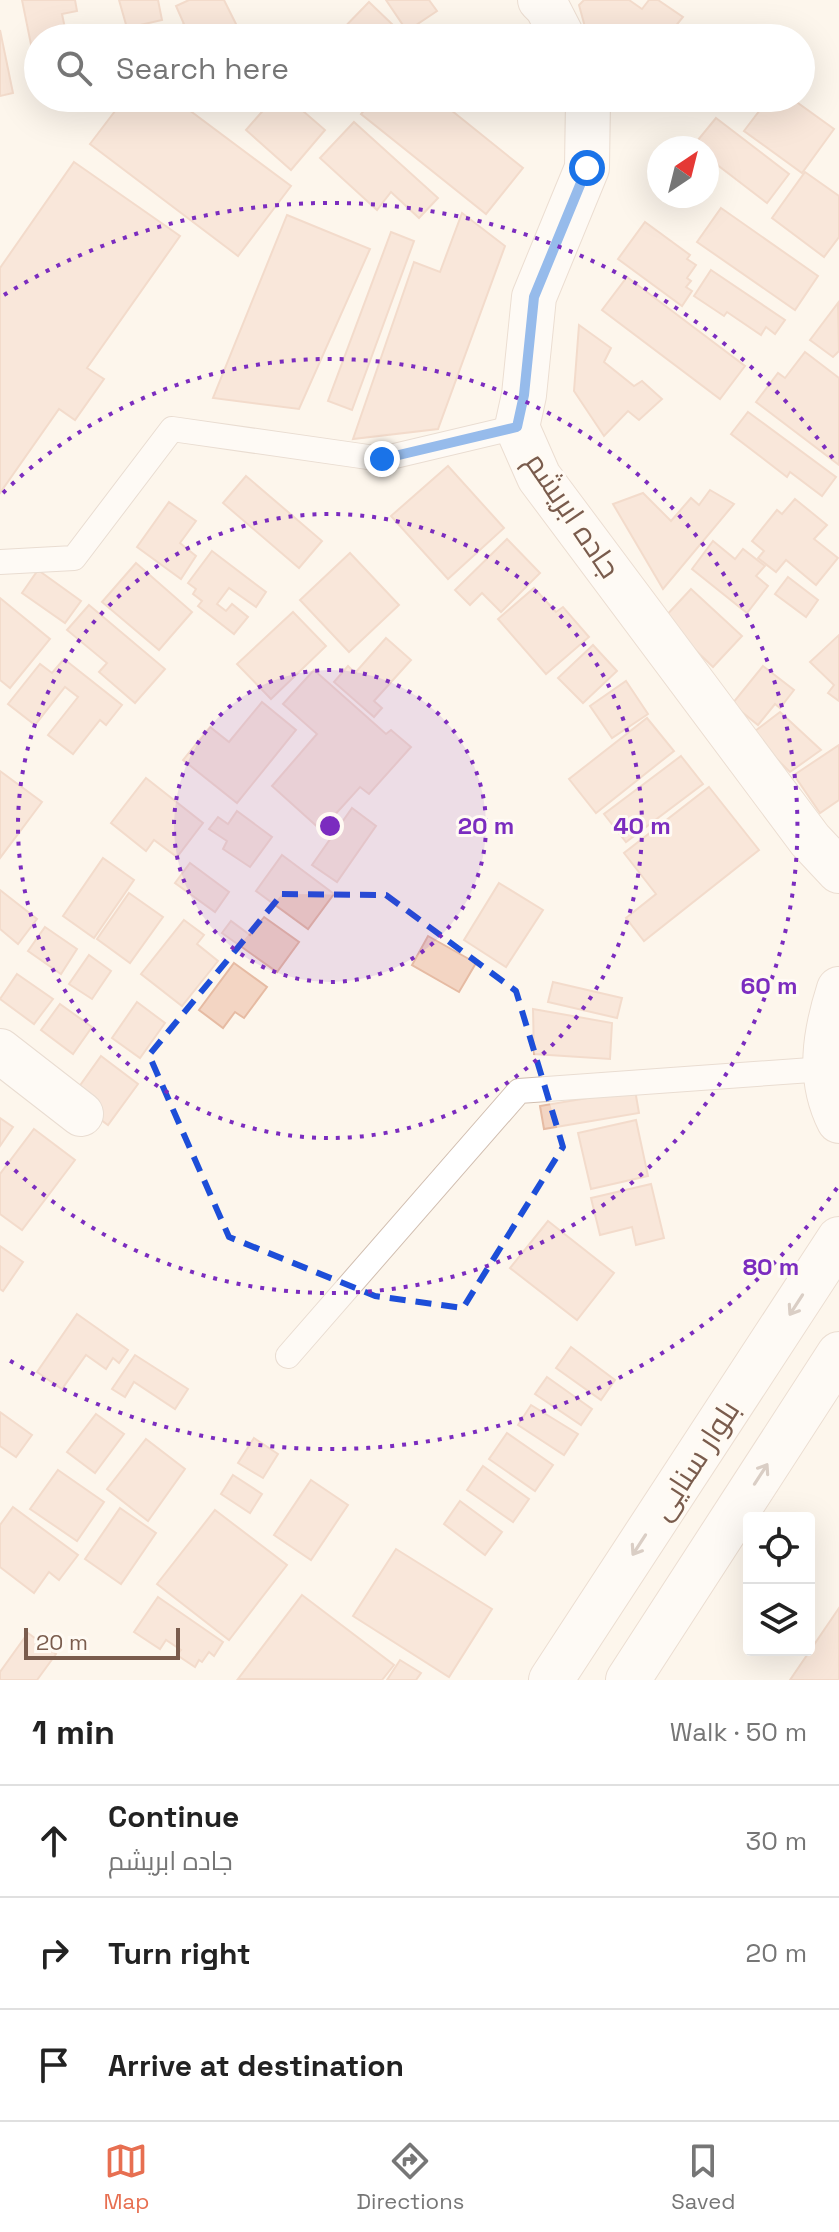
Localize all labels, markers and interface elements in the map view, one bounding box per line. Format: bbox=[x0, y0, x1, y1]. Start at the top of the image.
search box bbox=[24, 24, 815, 112]
icon: search bbox=[52, 46, 96, 90]
text: Search here bbox=[116, 49, 289, 88]
north arrow bbox=[647, 136, 719, 208]
route start bbox=[569, 150, 605, 186]
route end bbox=[364, 441, 400, 477]
street label: جاده ابریشم bbox=[516, 444, 629, 586]
text: 20 m bbox=[458, 810, 514, 841]
text: 40 m bbox=[613, 810, 671, 841]
centre of rings bbox=[316, 812, 344, 840]
text: 60 m bbox=[741, 970, 797, 1001]
text: 80 m bbox=[743, 1251, 799, 1282]
one-way arrow bbox=[788, 1293, 805, 1315]
street label: بلوار سنایی bbox=[642, 1393, 748, 1527]
one-way arrow bbox=[753, 1463, 770, 1485]
map controls bbox=[743, 1512, 815, 1656]
button: locate bbox=[743, 1512, 815, 1584]
one-way arrow bbox=[630, 1534, 647, 1556]
button: layers bbox=[743, 1584, 815, 1656]
scale bar bbox=[24, 1624, 180, 1660]
text: 20 m bbox=[36, 1628, 88, 1656]
text: 1 min bbox=[32, 1711, 115, 1754]
text: Walk · 50 m bbox=[670, 1715, 807, 1749]
text: Continue bbox=[108, 1797, 239, 1836]
icon: ahead bbox=[32, 1819, 76, 1863]
text: 30 m bbox=[746, 1824, 807, 1858]
text: جاده ابریشم bbox=[108, 1844, 233, 1878]
icon: right bbox=[32, 1931, 76, 1975]
text: Turn right bbox=[108, 1934, 251, 1973]
text: 20 m bbox=[746, 1936, 807, 1970]
icon: arrive bbox=[32, 2043, 76, 2087]
text: Arrive at destination bbox=[108, 2046, 404, 2085]
tab: Map bbox=[104, 2139, 149, 2215]
tab: Directions bbox=[356, 2139, 464, 2215]
tab: Saved bbox=[671, 2139, 735, 2215]

